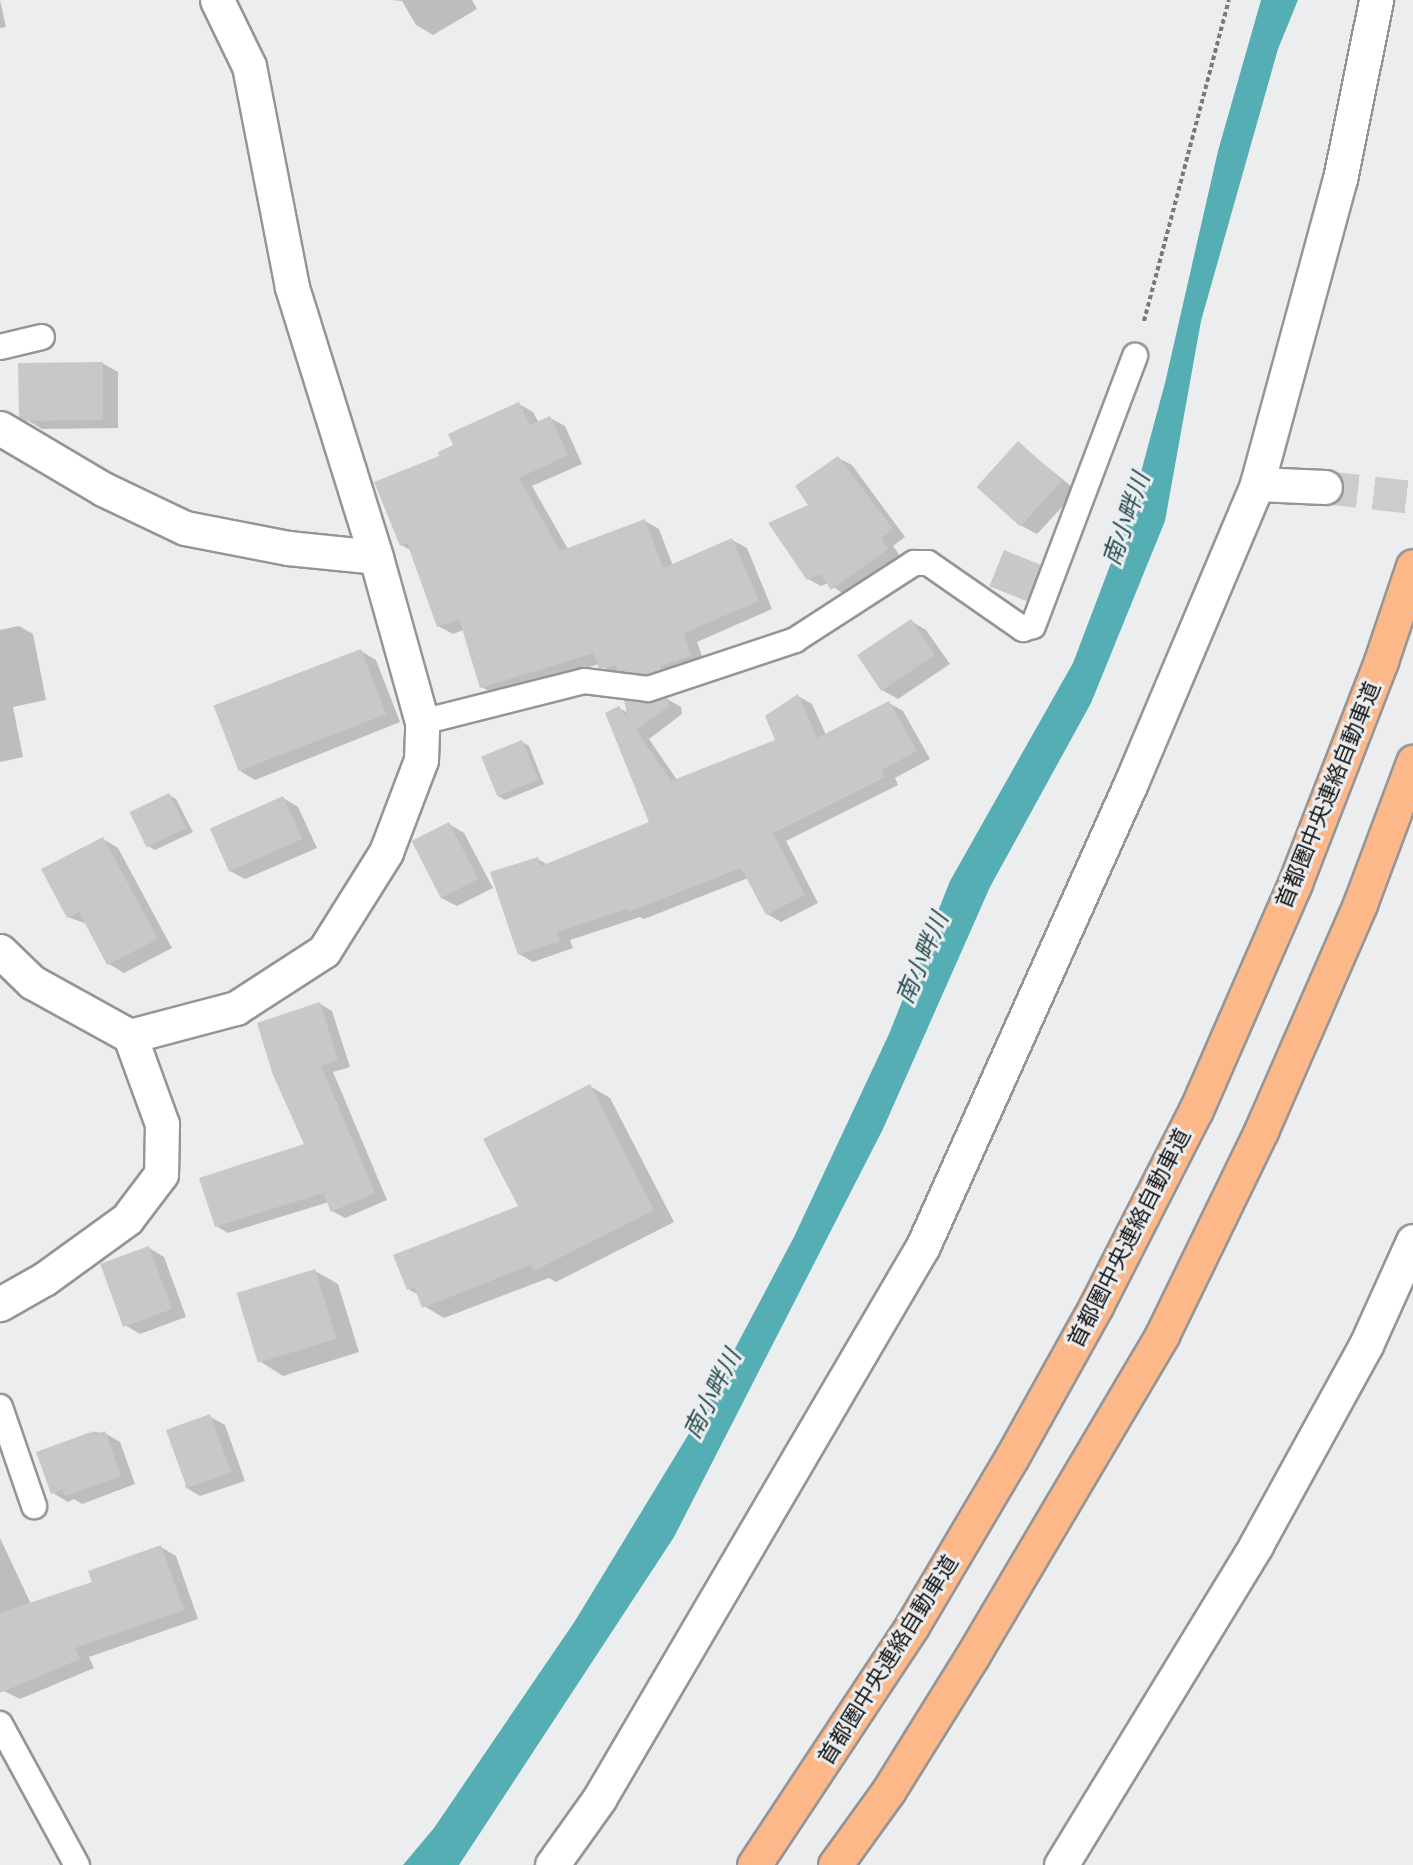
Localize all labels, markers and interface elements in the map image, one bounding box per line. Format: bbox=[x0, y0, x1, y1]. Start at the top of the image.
water label: 南小畔川 bbox=[1097, 469, 1155, 569]
street label: 首都圏中央連絡自動車道 bbox=[1270, 678, 1386, 912]
water label: 南小畔川 bbox=[890, 908, 954, 1008]
street label: 首都圏中央連絡自動車道 bbox=[1062, 1124, 1196, 1352]
water label: 南小畔川 bbox=[677, 1345, 747, 1443]
street label: 首都圏中央連絡自動車道 bbox=[813, 1550, 963, 1770]

